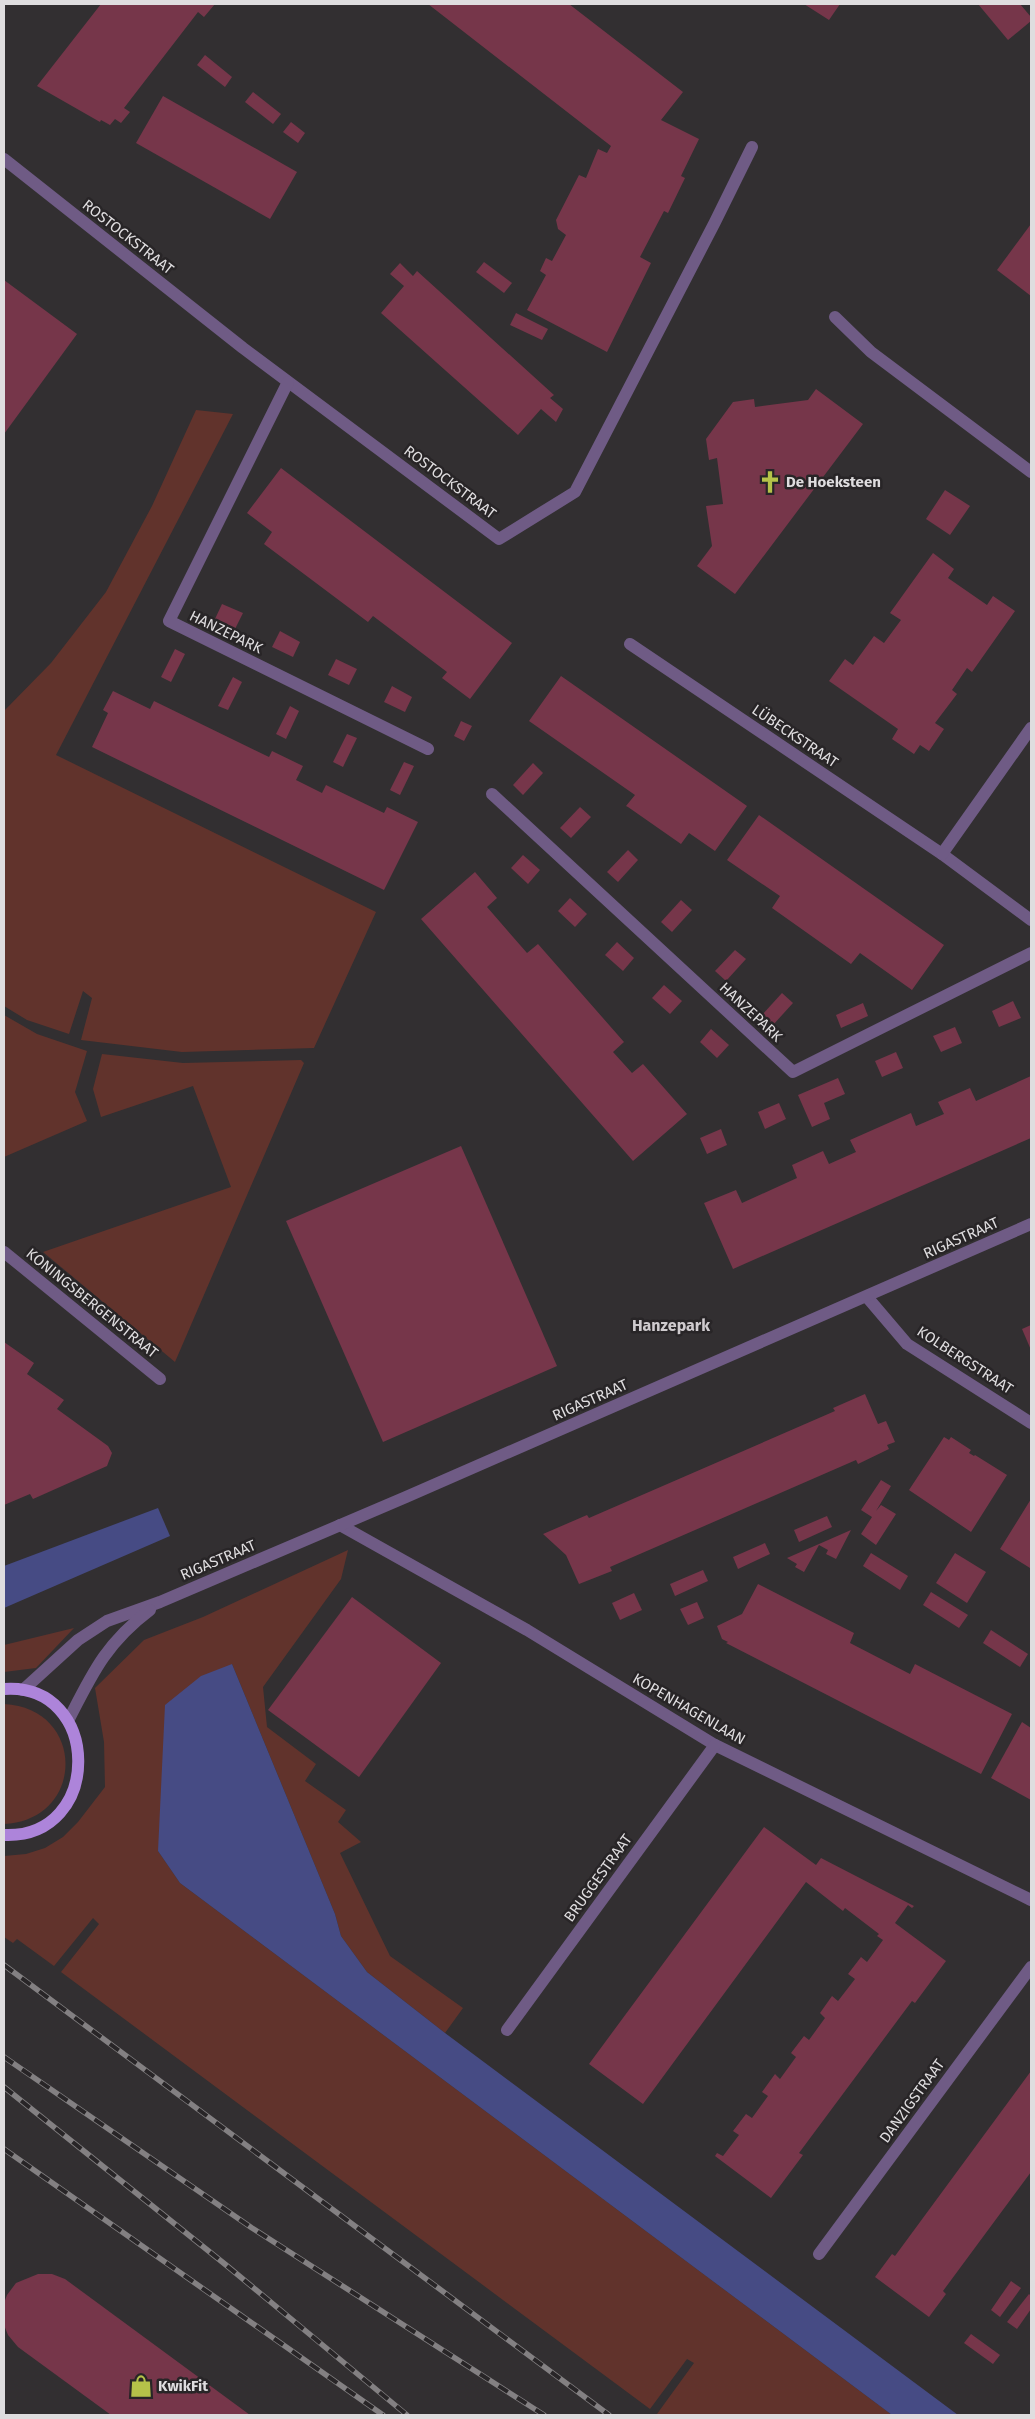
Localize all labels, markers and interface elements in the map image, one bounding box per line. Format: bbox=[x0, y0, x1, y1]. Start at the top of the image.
street label: ROSTOCKSTRAAT bbox=[79, 196, 177, 278]
street label: ROSTOCKSTRAAT bbox=[400, 441, 500, 523]
church icon: De Hoeksteen bbox=[757, 469, 783, 495]
place label: De Hoeksteen bbox=[786, 473, 881, 491]
street label: HANZEPARK bbox=[186, 607, 266, 658]
street label: LÜBECKSTRAAT bbox=[749, 701, 842, 772]
street label: HANZEPARK bbox=[716, 978, 786, 1046]
street label: RIGASTRAAT bbox=[921, 1213, 1002, 1263]
street label: KONINGSBERGENSTRAAT bbox=[23, 1244, 162, 1362]
district label: Hanzepark bbox=[632, 1316, 710, 1335]
street label: KOLBERGSTRAAT bbox=[914, 1322, 1017, 1398]
street label: RIGASTRAAT bbox=[550, 1375, 631, 1425]
street label: RIGASTRAAT bbox=[177, 1536, 259, 1584]
street label: KOPENHAGENLAAN bbox=[629, 1669, 749, 1749]
street label: BRUGGESTRAAT bbox=[560, 1831, 636, 1925]
street label: DANZIGSTRAAT bbox=[876, 2055, 948, 2146]
shop icon: KwikFit bbox=[128, 2373, 154, 2399]
place label: KwikFit bbox=[158, 2377, 208, 2395]

